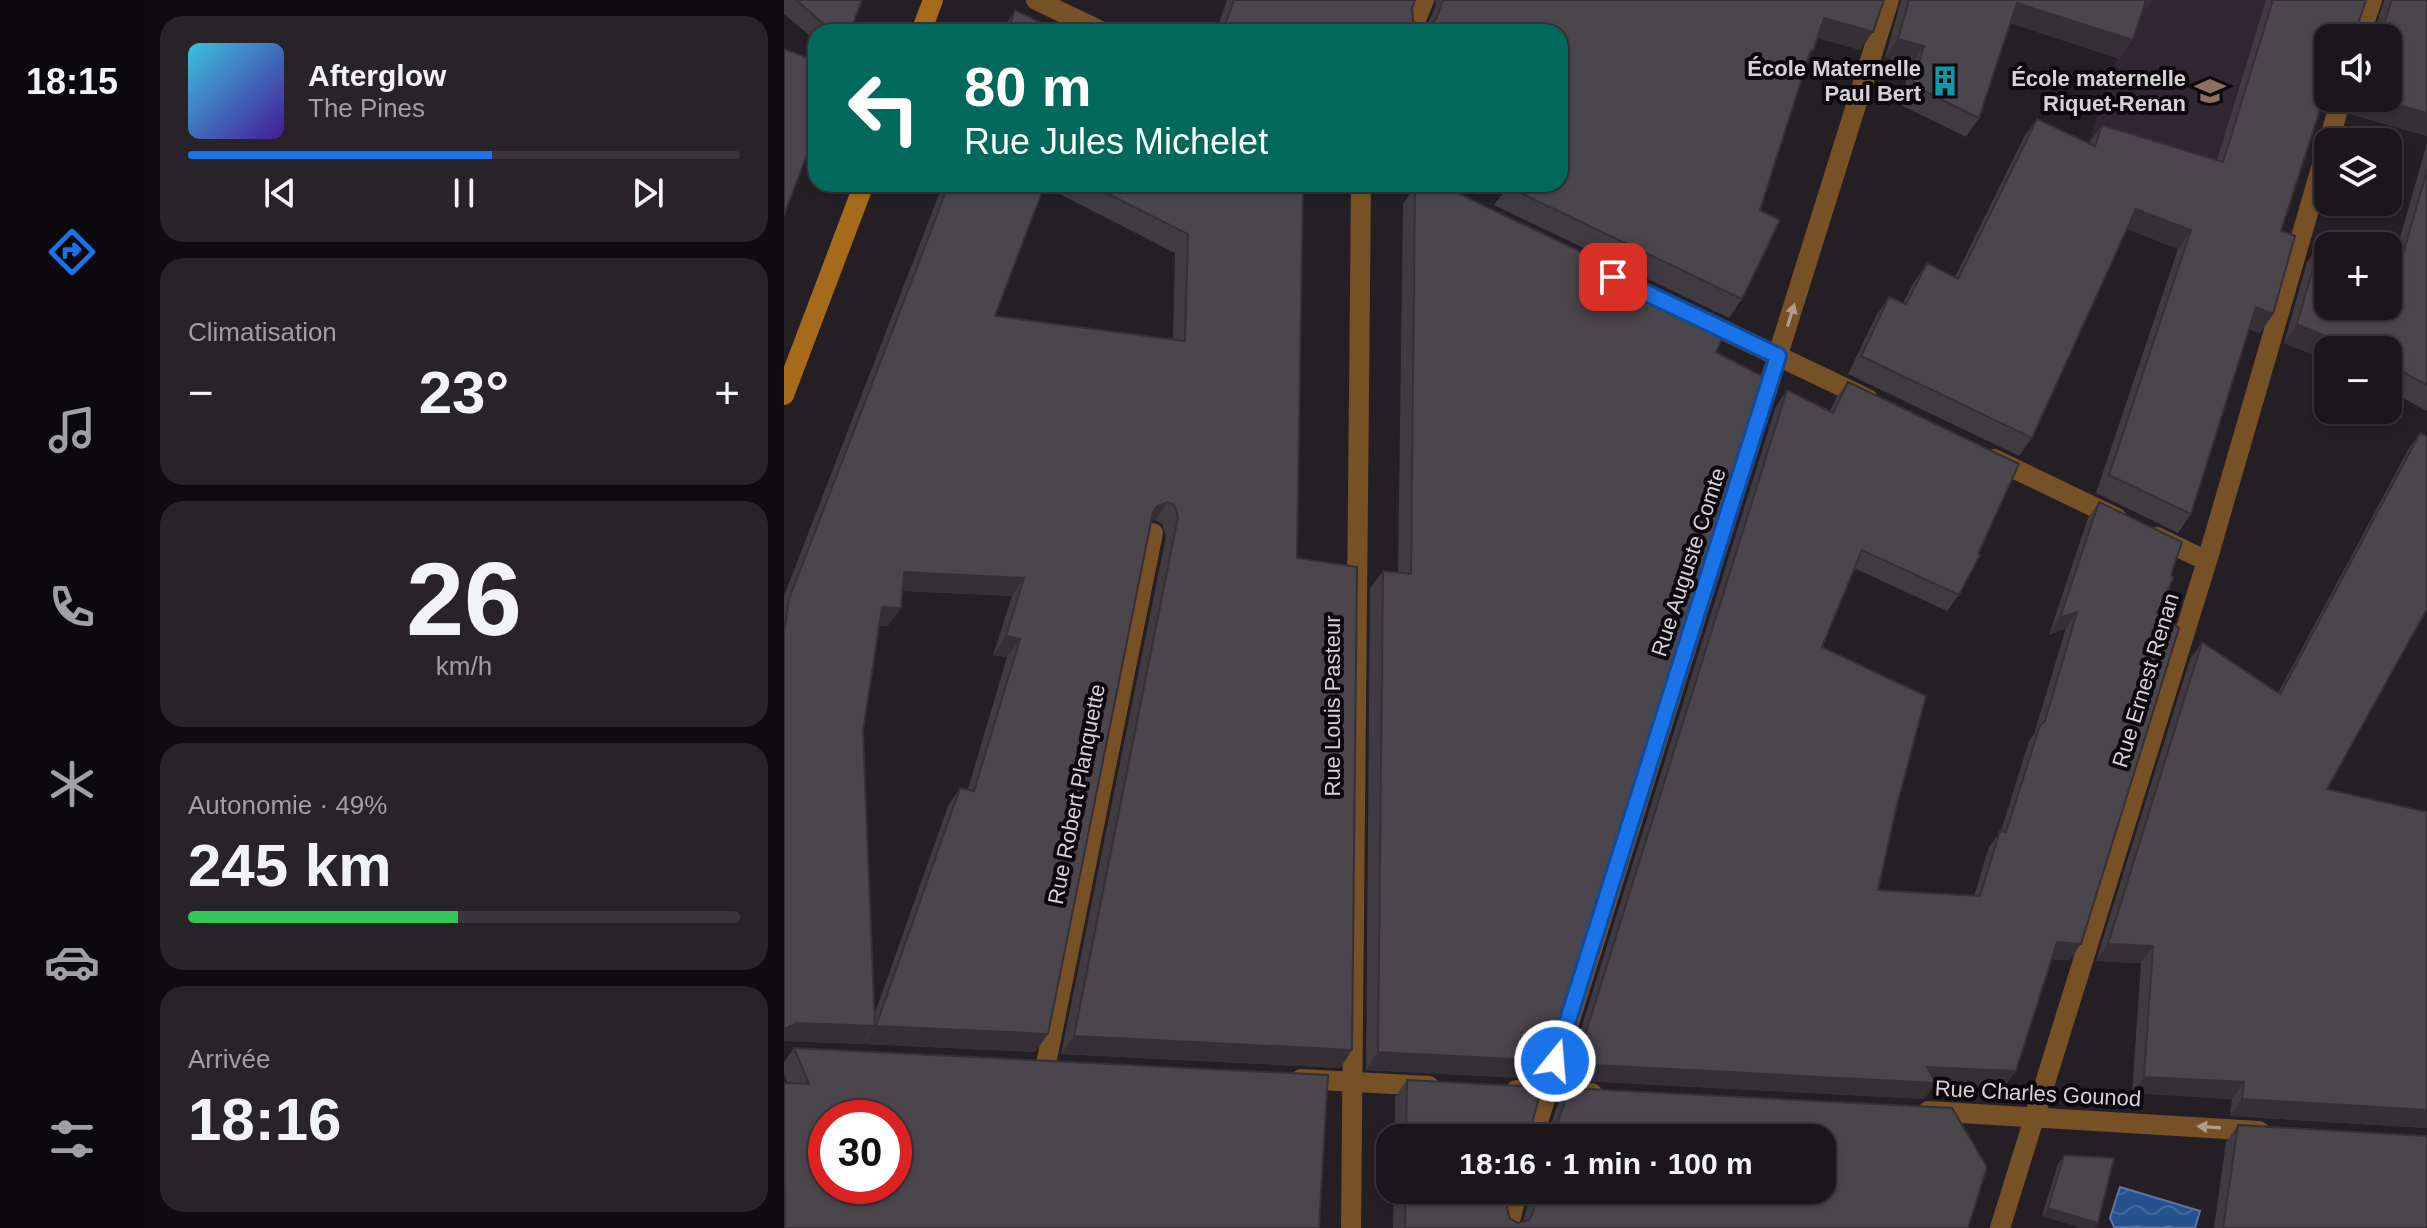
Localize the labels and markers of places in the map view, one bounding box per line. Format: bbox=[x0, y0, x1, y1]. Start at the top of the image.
place label: École Maternelle Paul Bert bbox=[1747, 56, 1922, 106]
building icon: École Maternelle Paul Bert bbox=[1928, 64, 1962, 98]
place label: École maternelle Riquet-Renan bbox=[2011, 66, 2186, 116]
school or university icon: École maternelle Riquet-Renan bbox=[2193, 74, 2227, 108]
pin bbox=[1579, 243, 1647, 311]

